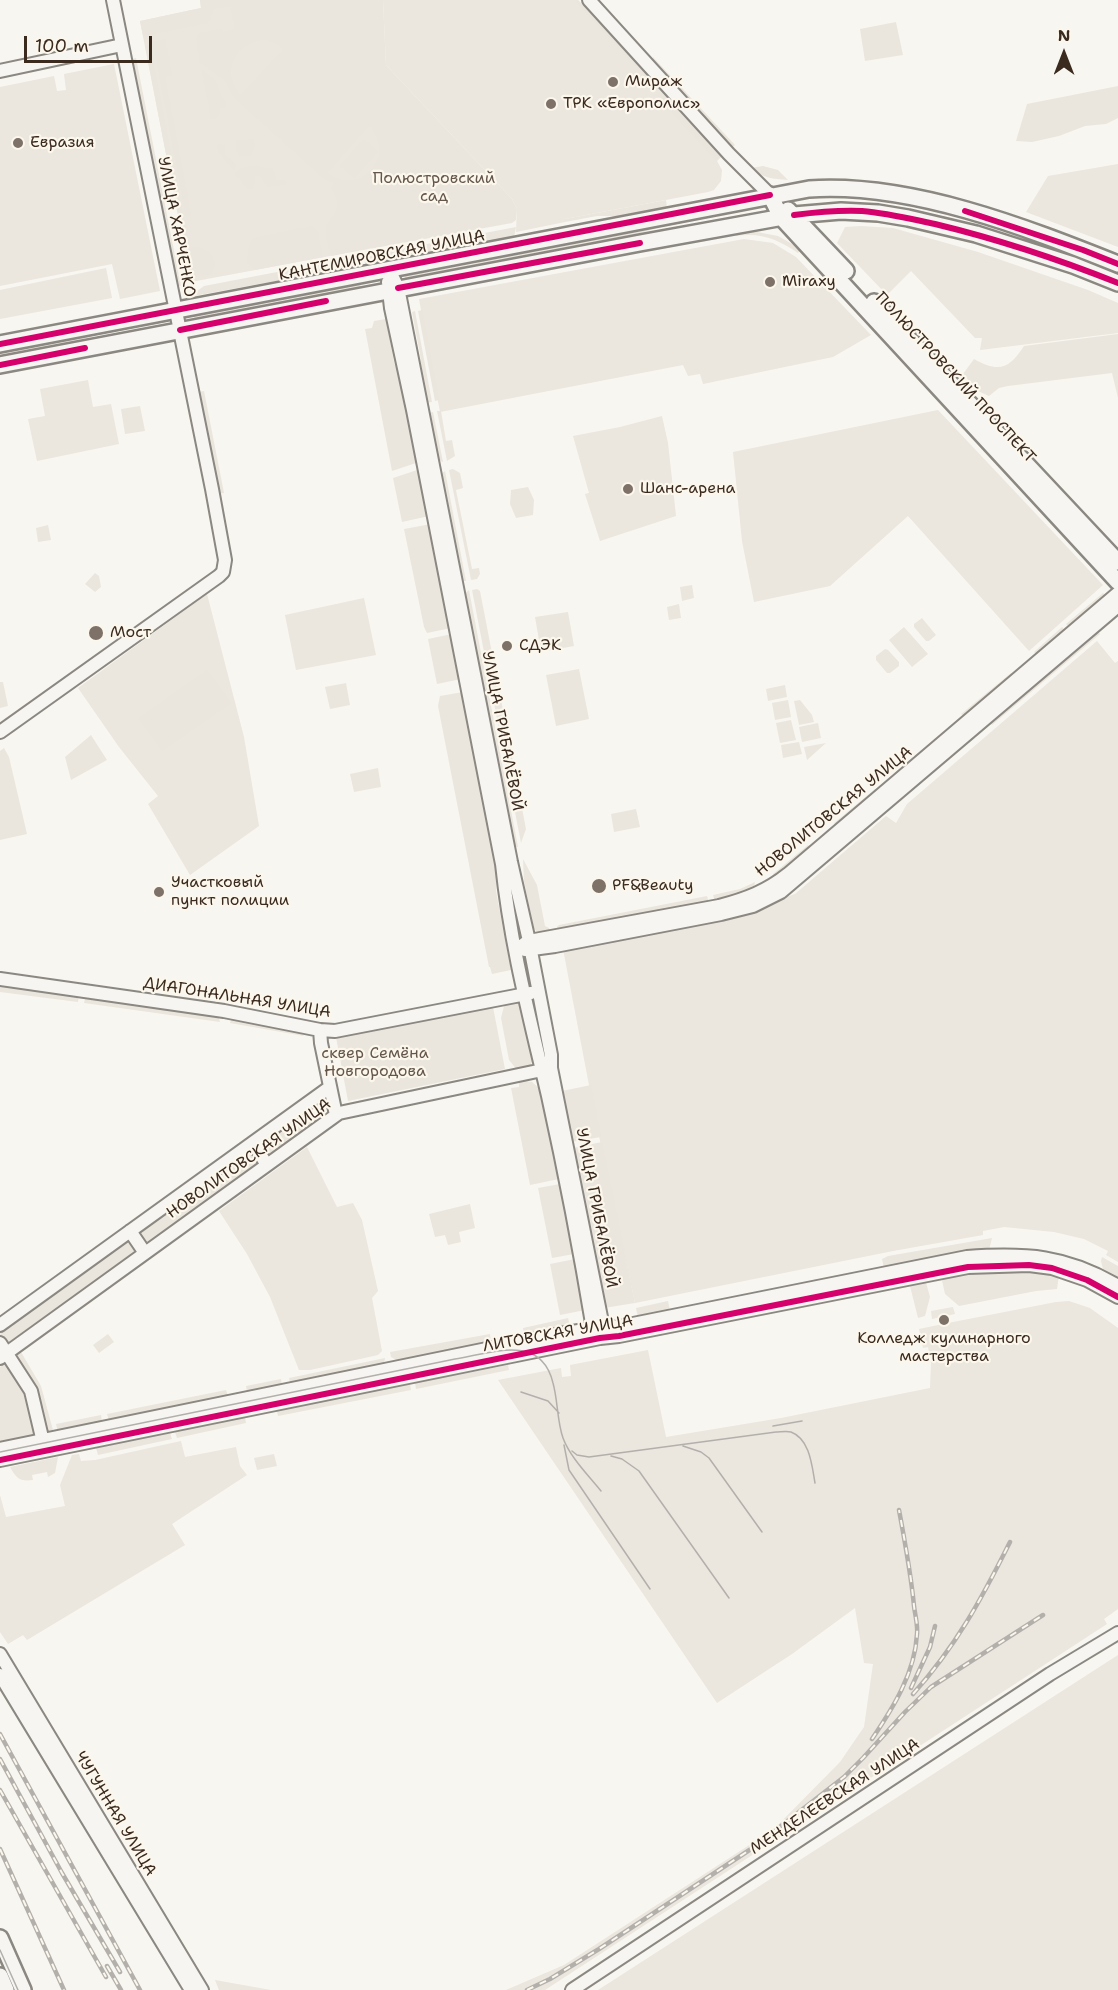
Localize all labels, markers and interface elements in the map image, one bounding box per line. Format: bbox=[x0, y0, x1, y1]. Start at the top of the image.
scale bar bbox=[27, 24, 154, 62]
north arrow bbox=[1034, 24, 1094, 84]
text: N bbox=[1058, 25, 1070, 46]
text: 100 m bbox=[35, 34, 89, 58]
place label: Мираж bbox=[625, 72, 682, 92]
marker: Мираж bbox=[606, 75, 620, 89]
place label: ТРК «Европолис» bbox=[563, 94, 700, 114]
marker: ТРК «Европолис» bbox=[544, 97, 558, 111]
place label: Евразия bbox=[30, 133, 95, 153]
marker: Евразия bbox=[11, 136, 25, 150]
street label: УЛИЦА ХАРЧЕНКО bbox=[153, 155, 199, 299]
park label: Полюстровский сад bbox=[373, 169, 495, 207]
street label: КАНТЕМИРОВСКАЯ УЛИЦА bbox=[277, 227, 487, 285]
place label: Miraxy bbox=[782, 272, 836, 292]
marker: Miraxy bbox=[763, 275, 777, 289]
street label: ПОЛЮСТРОВСКИЙ ПРОСПЕКТ bbox=[871, 289, 1039, 467]
place label: Шанс-арена bbox=[640, 479, 736, 499]
marker: Шанс-арена bbox=[621, 482, 635, 496]
place label: Мост bbox=[110, 623, 151, 643]
marker: Мост bbox=[87, 624, 105, 642]
place label: СДЭК bbox=[519, 636, 561, 656]
marker: СДЭК bbox=[500, 639, 514, 653]
street label: УЛИЦА ГРИБАЛЁВОЙ bbox=[477, 649, 527, 813]
street label: НОВОЛИТОВСКАЯ УЛИЦА bbox=[752, 743, 916, 881]
place label: Участковый пункт полиции bbox=[171, 873, 289, 911]
place label: PF&Beauty bbox=[612, 876, 693, 896]
marker: PF&Beauty bbox=[590, 877, 608, 895]
marker: Участковый пункт полиции bbox=[152, 885, 166, 899]
street label: ДИАГОНАЛЬНАЯ УЛИЦА bbox=[142, 974, 332, 1022]
park label: сквер Семёна Новгородова bbox=[321, 1044, 429, 1082]
street label: НОВОЛИТОВСКАЯ УЛИЦА bbox=[163, 1095, 335, 1223]
street label: УЛИЦА ГРИБАЛЁВОЙ bbox=[571, 1126, 621, 1290]
street label: ЛИТОВСКАЯ УЛИЦА bbox=[481, 1311, 635, 1357]
marker: Колледж кулинарного мастерства bbox=[937, 1313, 951, 1327]
place label: Колледж кулинарного мастерства bbox=[857, 1329, 1031, 1367]
street label: МЕНДЕЛЕЕВСКАЯ УЛИЦА bbox=[746, 1735, 924, 1859]
street label: ЧУГУННАЯ УЛИЦА bbox=[70, 1748, 160, 1880]

